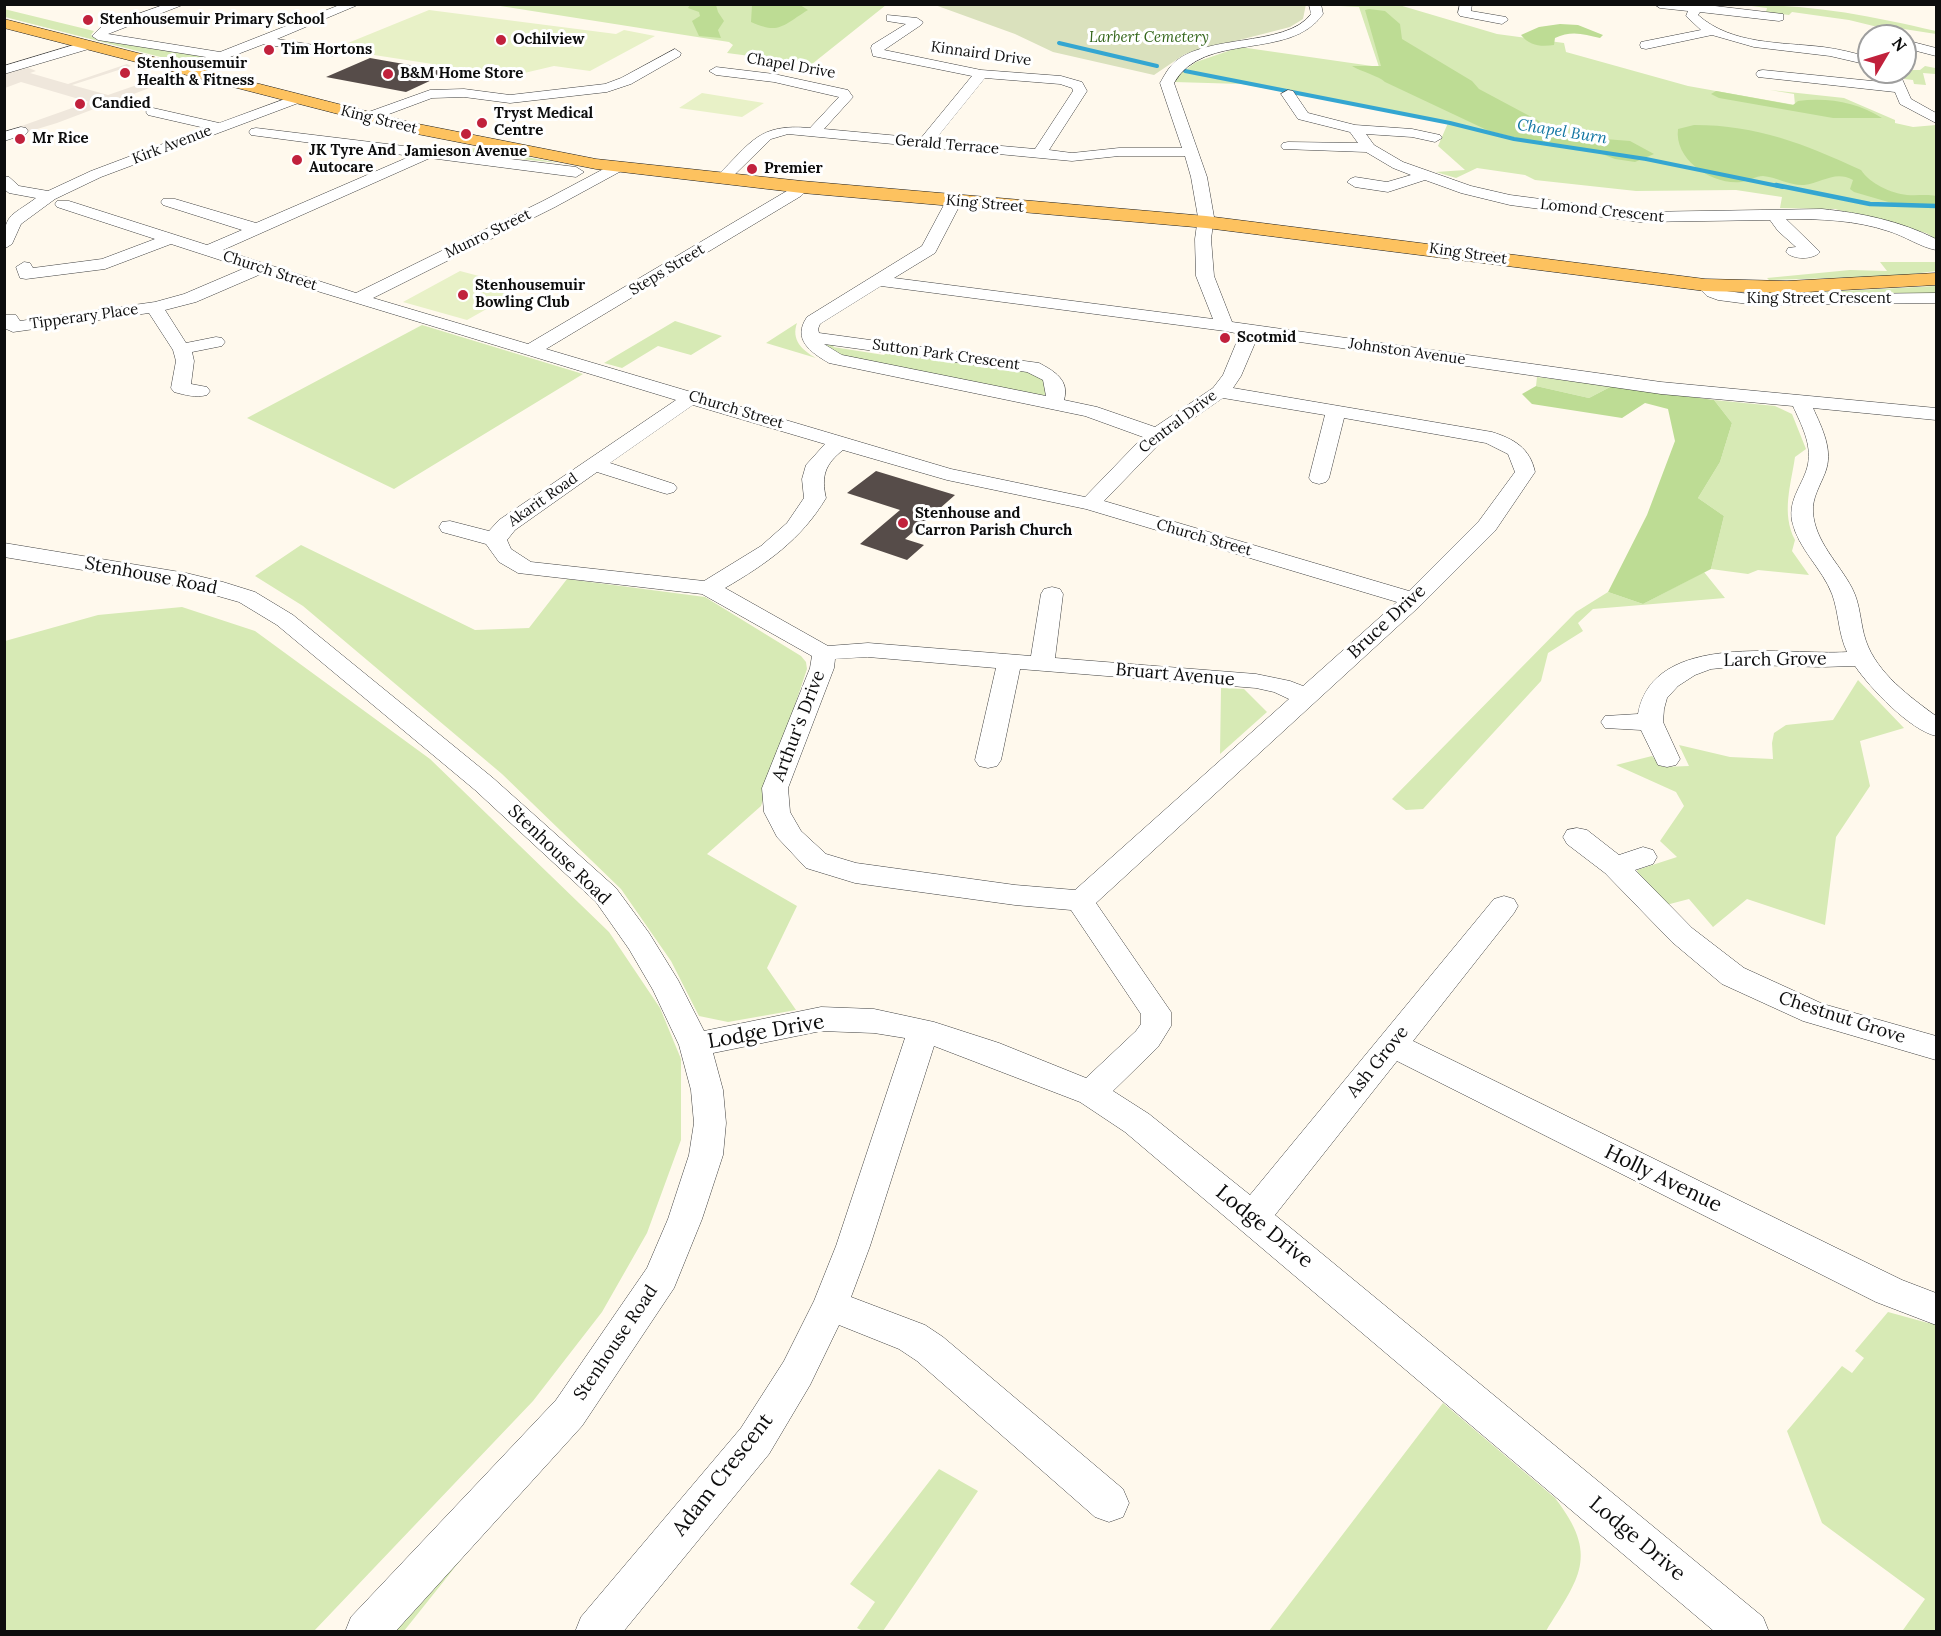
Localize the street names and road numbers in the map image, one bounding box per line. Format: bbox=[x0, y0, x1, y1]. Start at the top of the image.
street label: Kinnaird Drive bbox=[930, 38, 1032, 70]
street label: Chapel Drive bbox=[745, 49, 837, 83]
street label: King Street bbox=[339, 102, 419, 138]
street label: Kirk Avenue bbox=[130, 122, 214, 168]
street label: Gerald Terrace bbox=[894, 131, 1000, 159]
street label: King Street bbox=[945, 192, 1025, 216]
street label: Lomond Crescent bbox=[1539, 196, 1665, 226]
street label: Munro Street bbox=[442, 205, 534, 263]
street label: Steps Street bbox=[626, 240, 708, 300]
street label: King Street bbox=[1428, 240, 1508, 268]
street label: Church Street bbox=[220, 247, 320, 295]
street label: King Street Crescent bbox=[1746, 290, 1892, 308]
street label: Tipperary Place bbox=[29, 300, 139, 334]
street label: Johnston Avenue bbox=[1347, 335, 1467, 369]
street label: Sutton Park Crescent bbox=[871, 336, 1021, 374]
street label: Church Street bbox=[686, 387, 786, 433]
street label: Central Drive bbox=[1135, 387, 1221, 457]
street label: Akarit Road bbox=[505, 469, 581, 531]
street label: Church Street bbox=[1154, 516, 1254, 560]
street label: Stenhouse Road bbox=[83, 553, 219, 599]
street label: Bruce Drive bbox=[1344, 580, 1430, 664]
street label: Larch Grove bbox=[1723, 648, 1827, 672]
street label: Bruart Avenue bbox=[1114, 659, 1236, 691]
street label: Arthur's Drive bbox=[768, 667, 830, 785]
street label: Stenhouse Road bbox=[503, 801, 615, 909]
street label: Chestnut Grove bbox=[1776, 987, 1908, 1049]
street label: Lodge Drive bbox=[706, 1009, 826, 1055]
street label: Ash Grove bbox=[1343, 1022, 1413, 1102]
street label: Holly Avenue bbox=[1600, 1140, 1726, 1218]
street label: Lodge Drive bbox=[1210, 1180, 1318, 1274]
street label: Stenhouse Road bbox=[569, 1281, 663, 1405]
street label: Adam Crescent bbox=[667, 1409, 779, 1541]
street label: Lodge Drive bbox=[1584, 1491, 1690, 1587]

